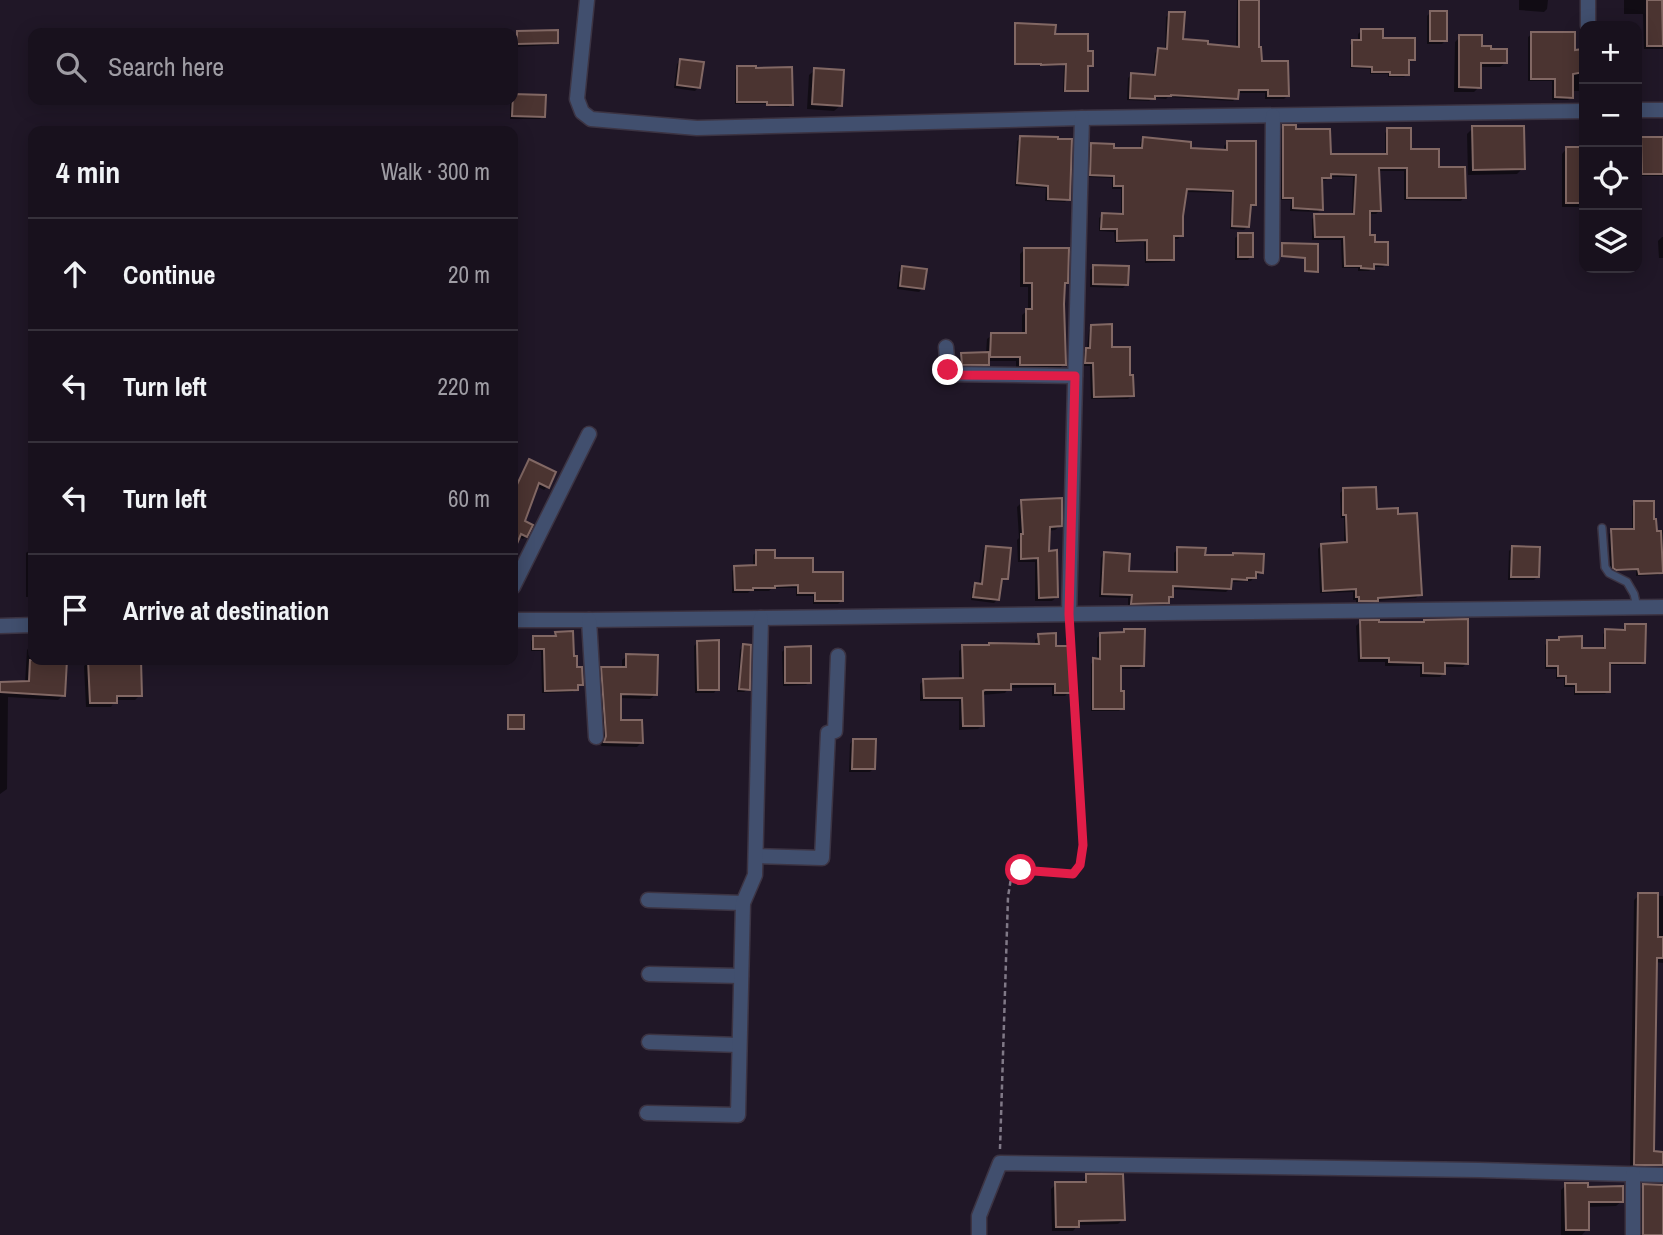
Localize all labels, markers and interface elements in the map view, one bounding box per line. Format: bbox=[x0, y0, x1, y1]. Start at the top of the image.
map controls bbox=[1579, 21, 1642, 273]
button: + bbox=[1579, 21, 1642, 84]
search box bbox=[28, 28, 518, 105]
icon: search bbox=[52, 48, 90, 86]
text: Search here bbox=[108, 49, 224, 84]
button: − bbox=[1579, 84, 1642, 147]
button: locate bbox=[1579, 147, 1642, 210]
text: 4 min bbox=[56, 152, 120, 192]
text: Walk · 300 m bbox=[381, 156, 490, 187]
button: layers bbox=[1579, 210, 1642, 273]
icon: ahead bbox=[56, 255, 94, 293]
text: Continue bbox=[123, 257, 215, 292]
text: 20 m bbox=[448, 259, 490, 290]
route end bbox=[932, 354, 963, 385]
icon: left bbox=[56, 367, 94, 405]
text: Turn left bbox=[123, 369, 207, 404]
text: 220 m bbox=[438, 371, 490, 402]
icon: left bbox=[56, 479, 94, 517]
text: Turn left bbox=[123, 481, 207, 516]
text: 60 m bbox=[448, 483, 490, 514]
icon: arrive bbox=[56, 591, 94, 629]
text: Arrive at destination bbox=[123, 593, 329, 628]
route start bbox=[1005, 854, 1036, 885]

